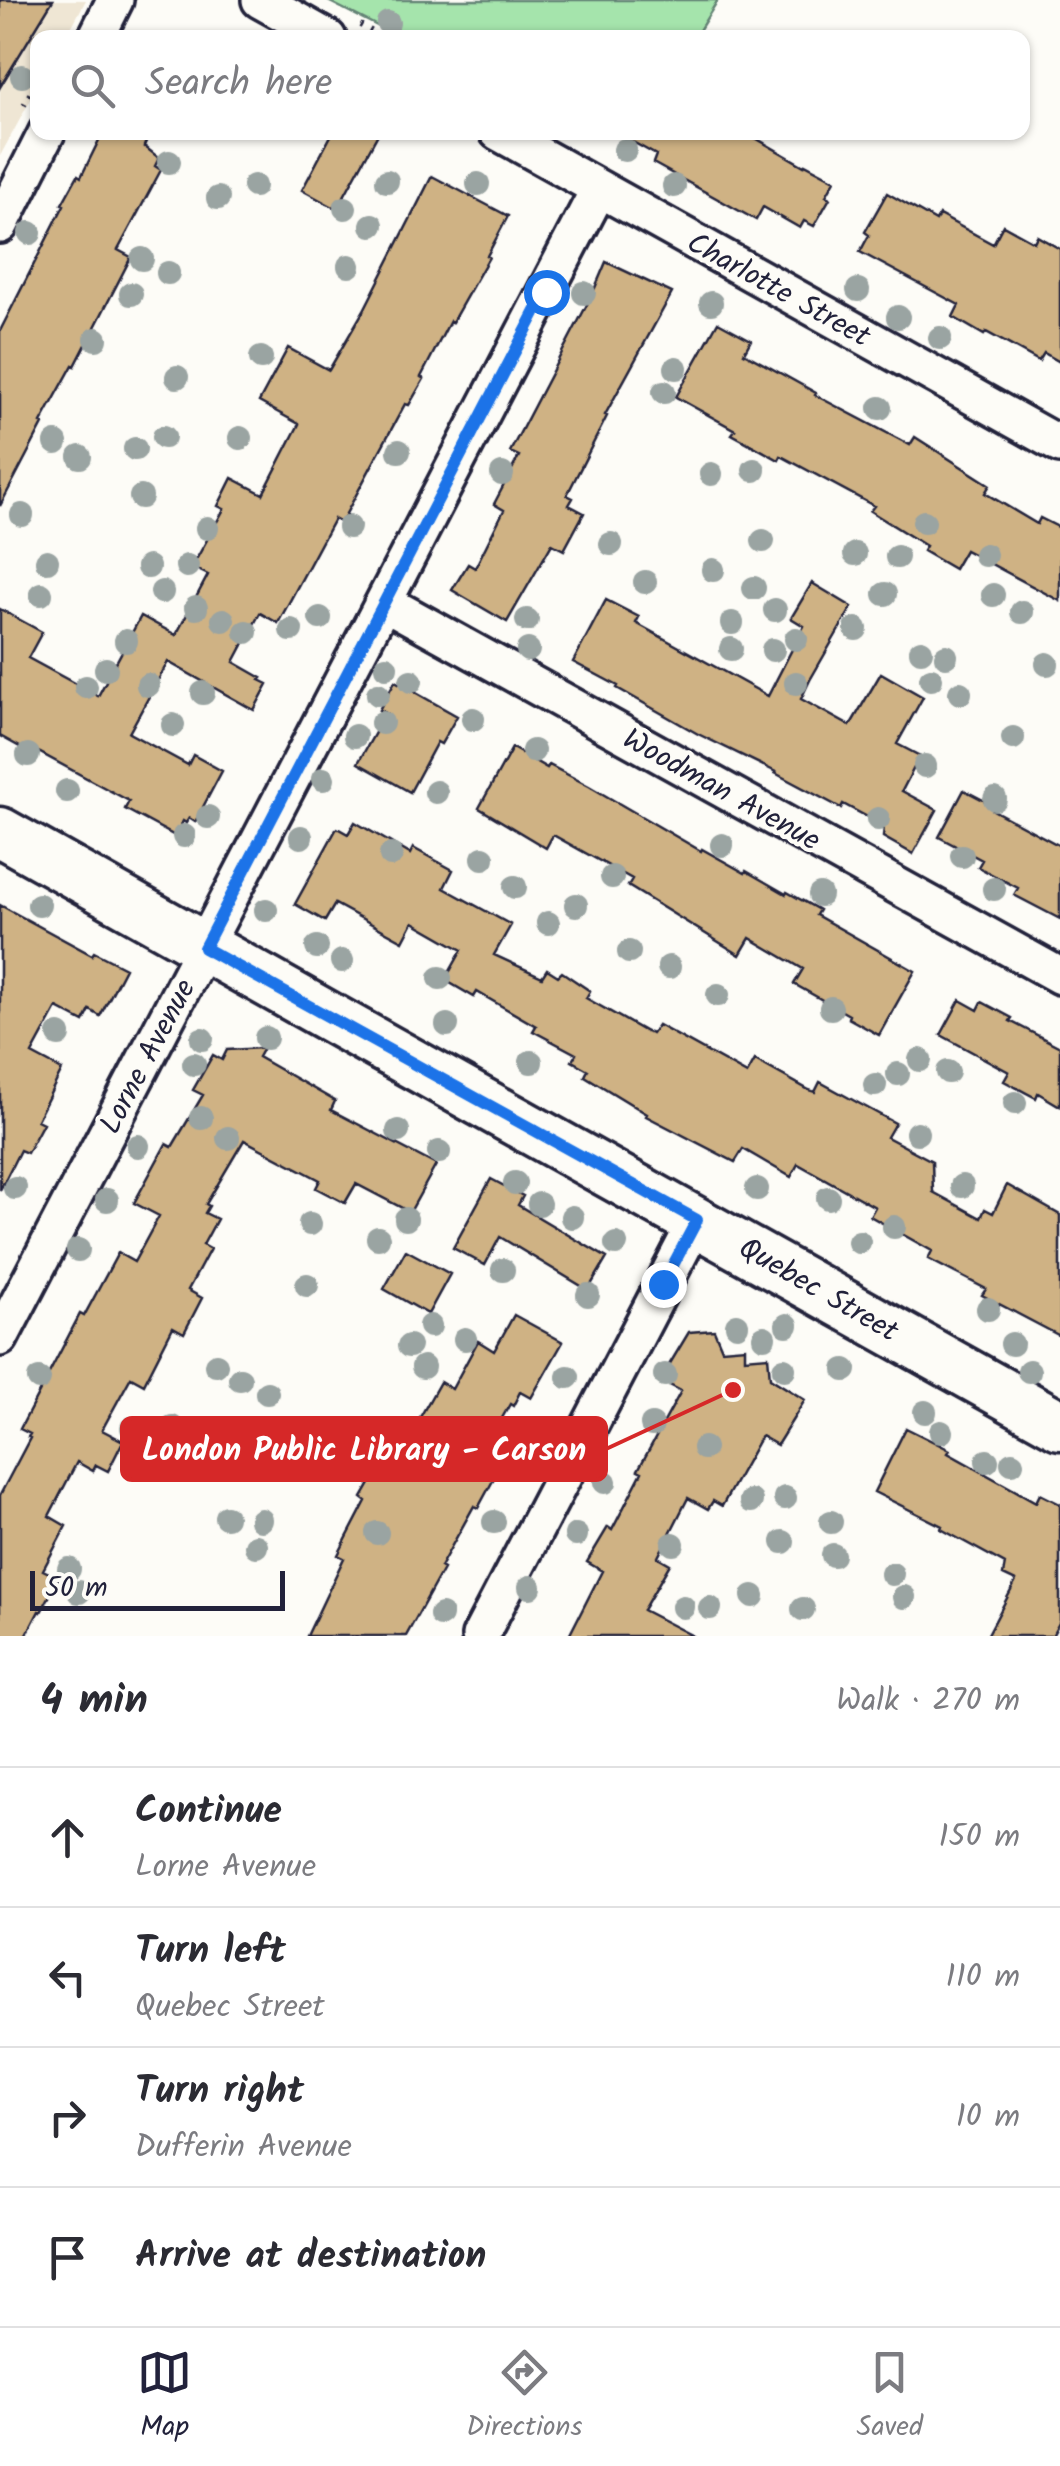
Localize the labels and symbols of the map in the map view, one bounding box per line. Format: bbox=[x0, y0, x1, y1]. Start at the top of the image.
street label: Charlotte Street bbox=[677, 220, 879, 361]
route start bbox=[524, 270, 570, 316]
street label: Woodman Avenue bbox=[613, 716, 829, 865]
street label: Lorne Avenue bbox=[88, 971, 210, 1143]
street label: Quebec Street bbox=[729, 1225, 907, 1356]
route end bbox=[641, 1262, 687, 1308]
callout: London Public Library - Carson bbox=[122, 1418, 606, 1480]
text: London Public Library - Carson bbox=[142, 1426, 586, 1477]
scale bar bbox=[30, 1566, 285, 1610]

